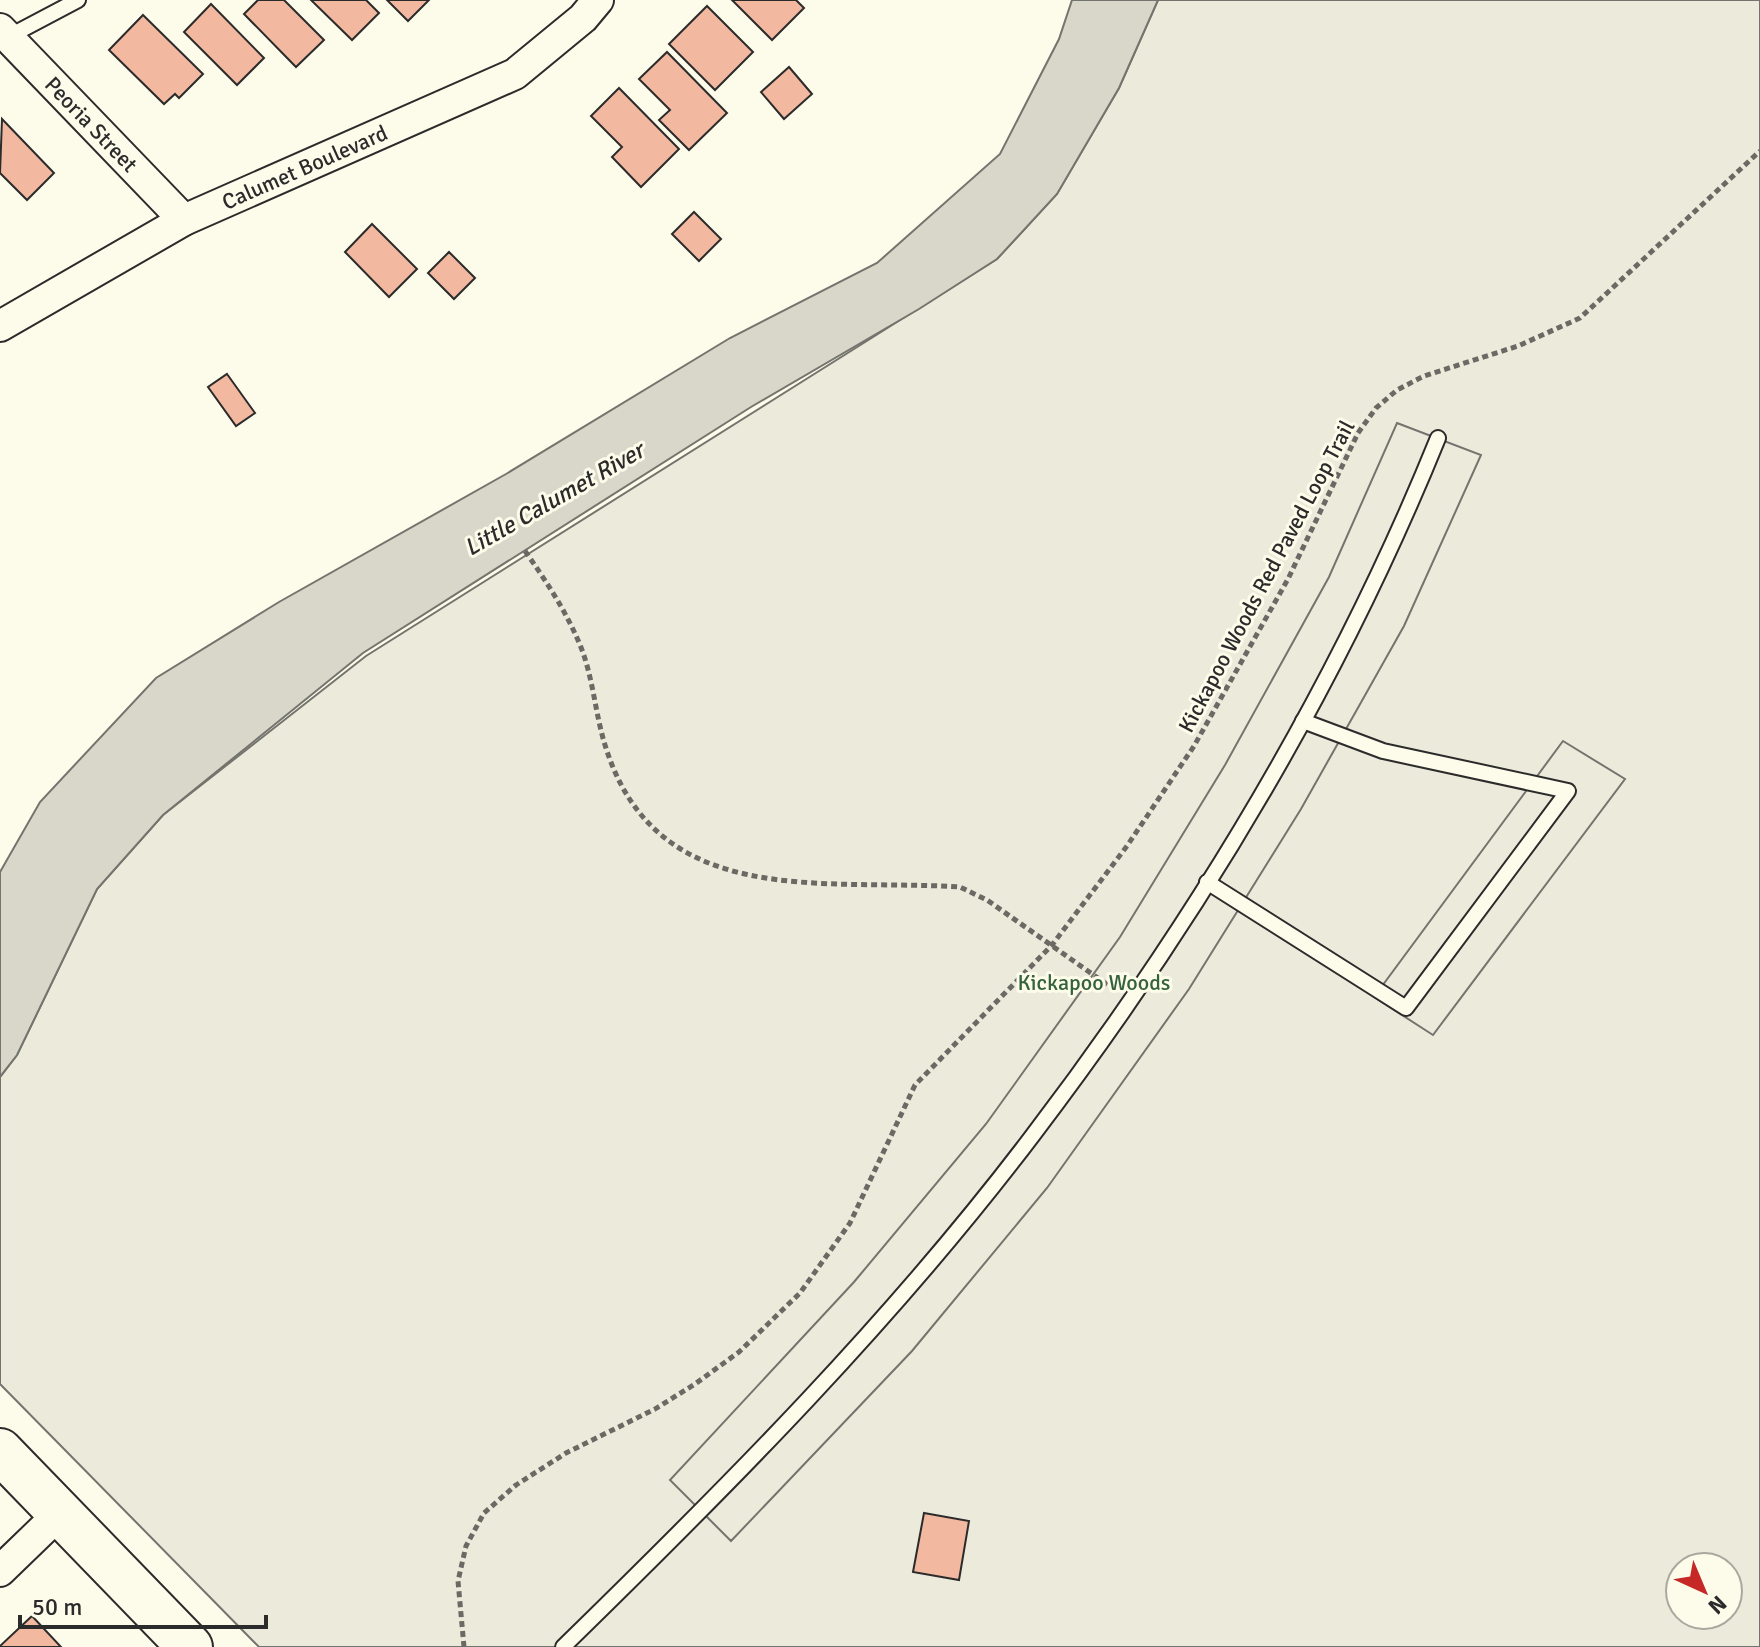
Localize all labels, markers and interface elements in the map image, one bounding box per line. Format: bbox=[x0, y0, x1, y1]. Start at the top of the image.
street label: Peoria Street bbox=[39, 71, 144, 178]
street label: Calumet Boulevard bbox=[218, 119, 392, 216]
street label: Kickapoo Woods Red Paved Loop Trail bbox=[1172, 415, 1361, 737]
water label: Little Calumet River bbox=[459, 434, 652, 563]
park label: Kickapoo Woods bbox=[1017, 969, 1171, 996]
north arrow bbox=[1664, 1551, 1744, 1631]
scale bar bbox=[20, 1579, 266, 1629]
text: N bbox=[1703, 1590, 1732, 1620]
text: 50 m bbox=[32, 1592, 82, 1622]

